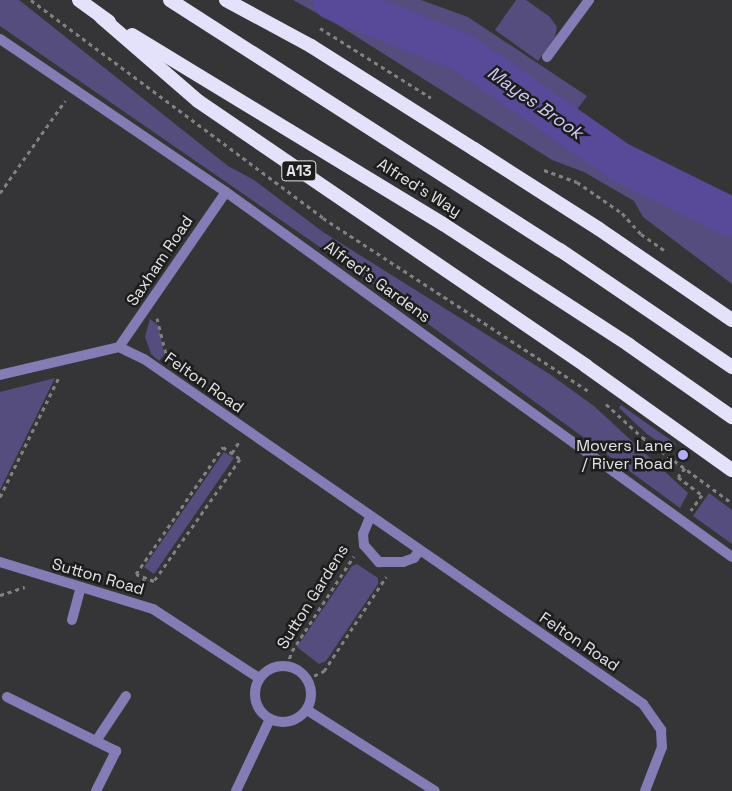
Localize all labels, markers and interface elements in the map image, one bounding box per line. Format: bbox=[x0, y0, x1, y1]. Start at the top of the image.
water label: Mayes Brook bbox=[483, 62, 587, 144]
street label: Alfred's Way bbox=[373, 154, 465, 222]
road number: A13 bbox=[280, 158, 318, 184]
street label: Saxham Road bbox=[123, 212, 197, 310]
street label: Alfred's Gardens bbox=[320, 237, 434, 327]
street label: Felton Road bbox=[161, 349, 247, 417]
place label: Movers Lane / River Road bbox=[576, 436, 673, 474]
marker: Movers Lane / River Road bbox=[677, 449, 689, 461]
street label: Sutton Gardens bbox=[273, 541, 353, 653]
street label: Sutton Road bbox=[50, 555, 146, 599]
street label: Felton Road bbox=[535, 608, 623, 676]

